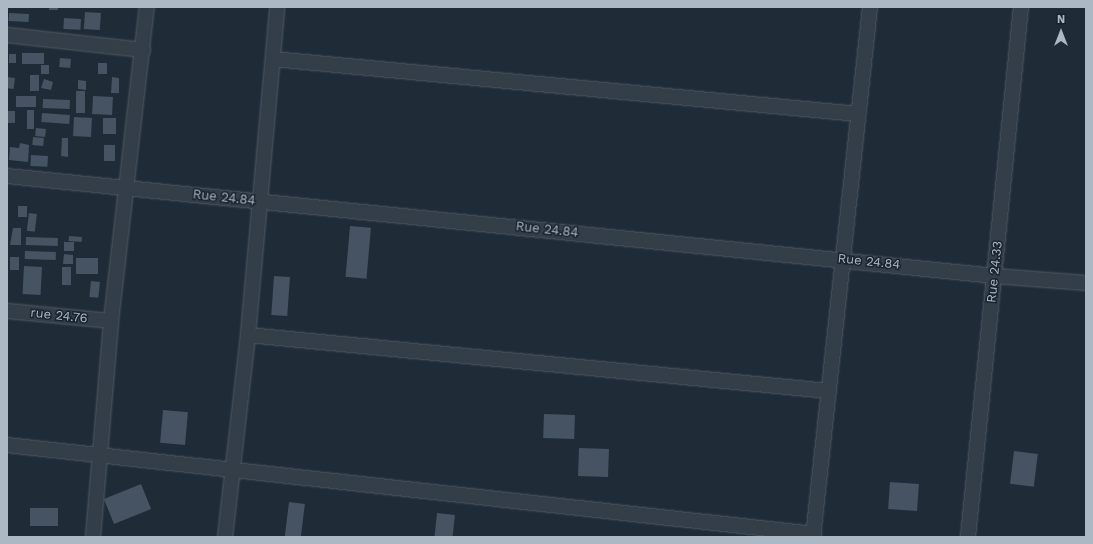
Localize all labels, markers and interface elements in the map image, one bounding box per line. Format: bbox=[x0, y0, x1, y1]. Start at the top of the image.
north arrow bbox=[1041, 12, 1081, 52]
text: N bbox=[1057, 13, 1065, 26]
street label: Rue 24.84 bbox=[192, 187, 256, 209]
street label: Rue 24.84 bbox=[515, 219, 579, 241]
street label: Rue 24.33 bbox=[984, 240, 1006, 304]
street label: Rue 24.84 bbox=[837, 251, 901, 273]
street label: rue 24.76 bbox=[30, 305, 88, 327]

